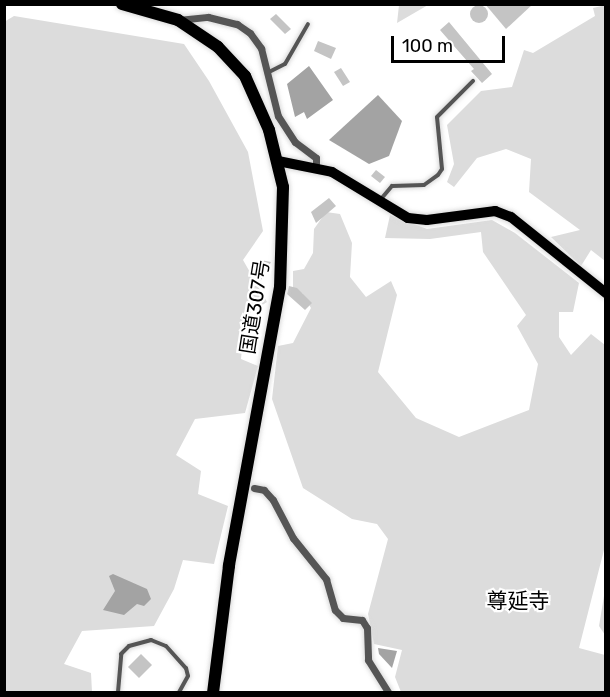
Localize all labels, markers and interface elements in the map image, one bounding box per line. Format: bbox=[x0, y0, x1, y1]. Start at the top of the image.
scale bar bbox=[394, 24, 508, 62]
text: 100 m bbox=[402, 35, 453, 57]
street label: 国道307号 bbox=[236, 258, 274, 356]
district label: 尊延寺 bbox=[487, 588, 549, 614]

